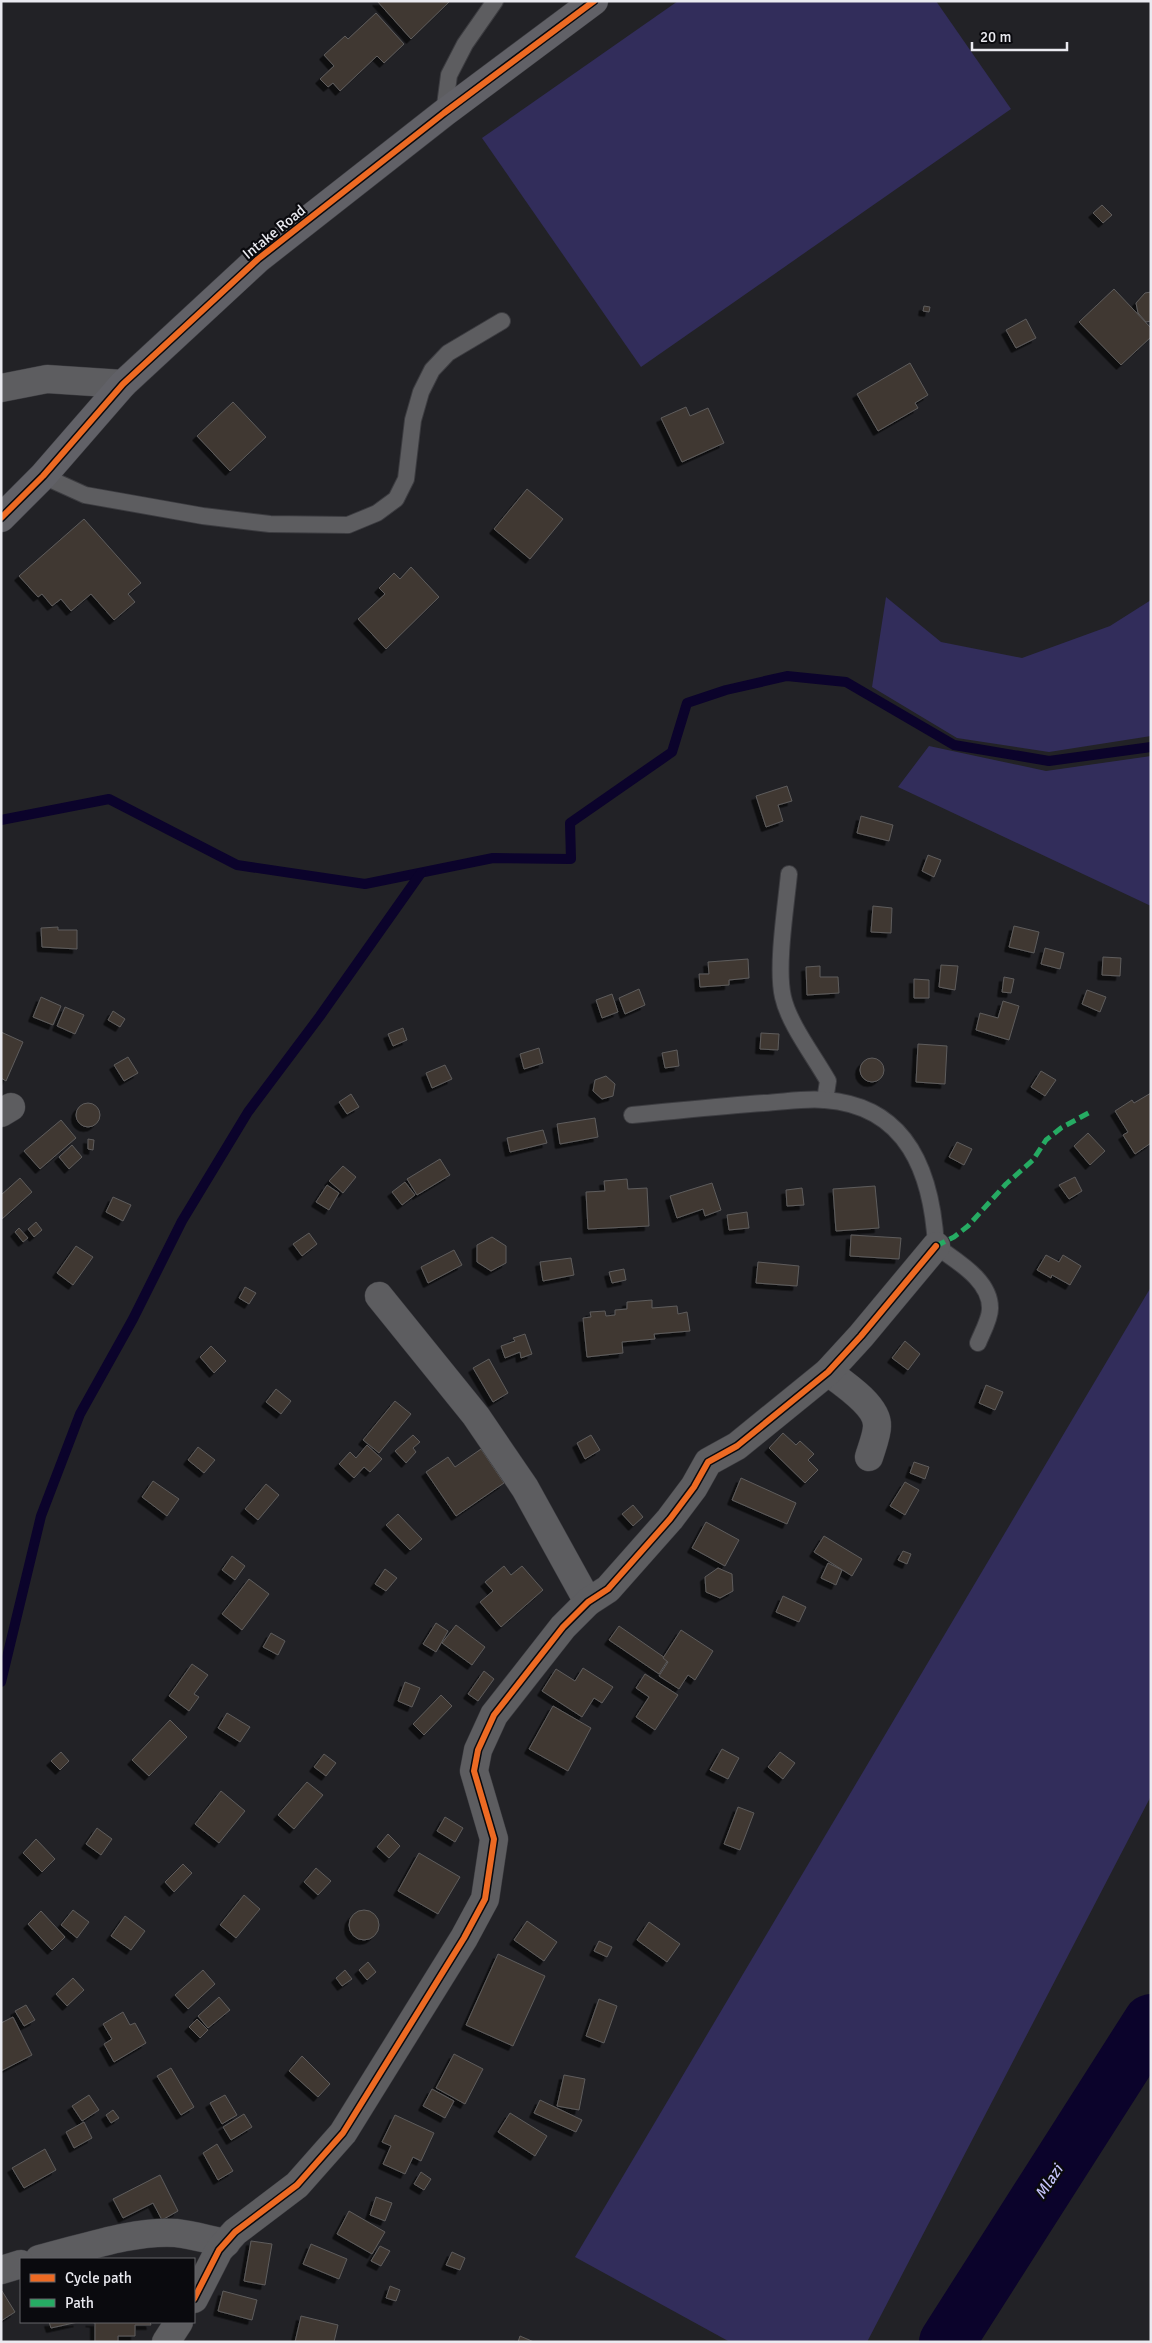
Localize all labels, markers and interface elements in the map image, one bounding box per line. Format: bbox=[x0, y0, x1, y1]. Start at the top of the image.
scale bar bbox=[972, 20, 1067, 52]
text: 20 m bbox=[980, 28, 1011, 46]
street label: Intake Road bbox=[239, 201, 309, 263]
water label: Mlazi bbox=[1030, 2160, 1068, 2203]
legend bbox=[20, 2258, 195, 2323]
text: Cycle path bbox=[65, 2269, 132, 2287]
text: Path bbox=[65, 2294, 94, 2312]

